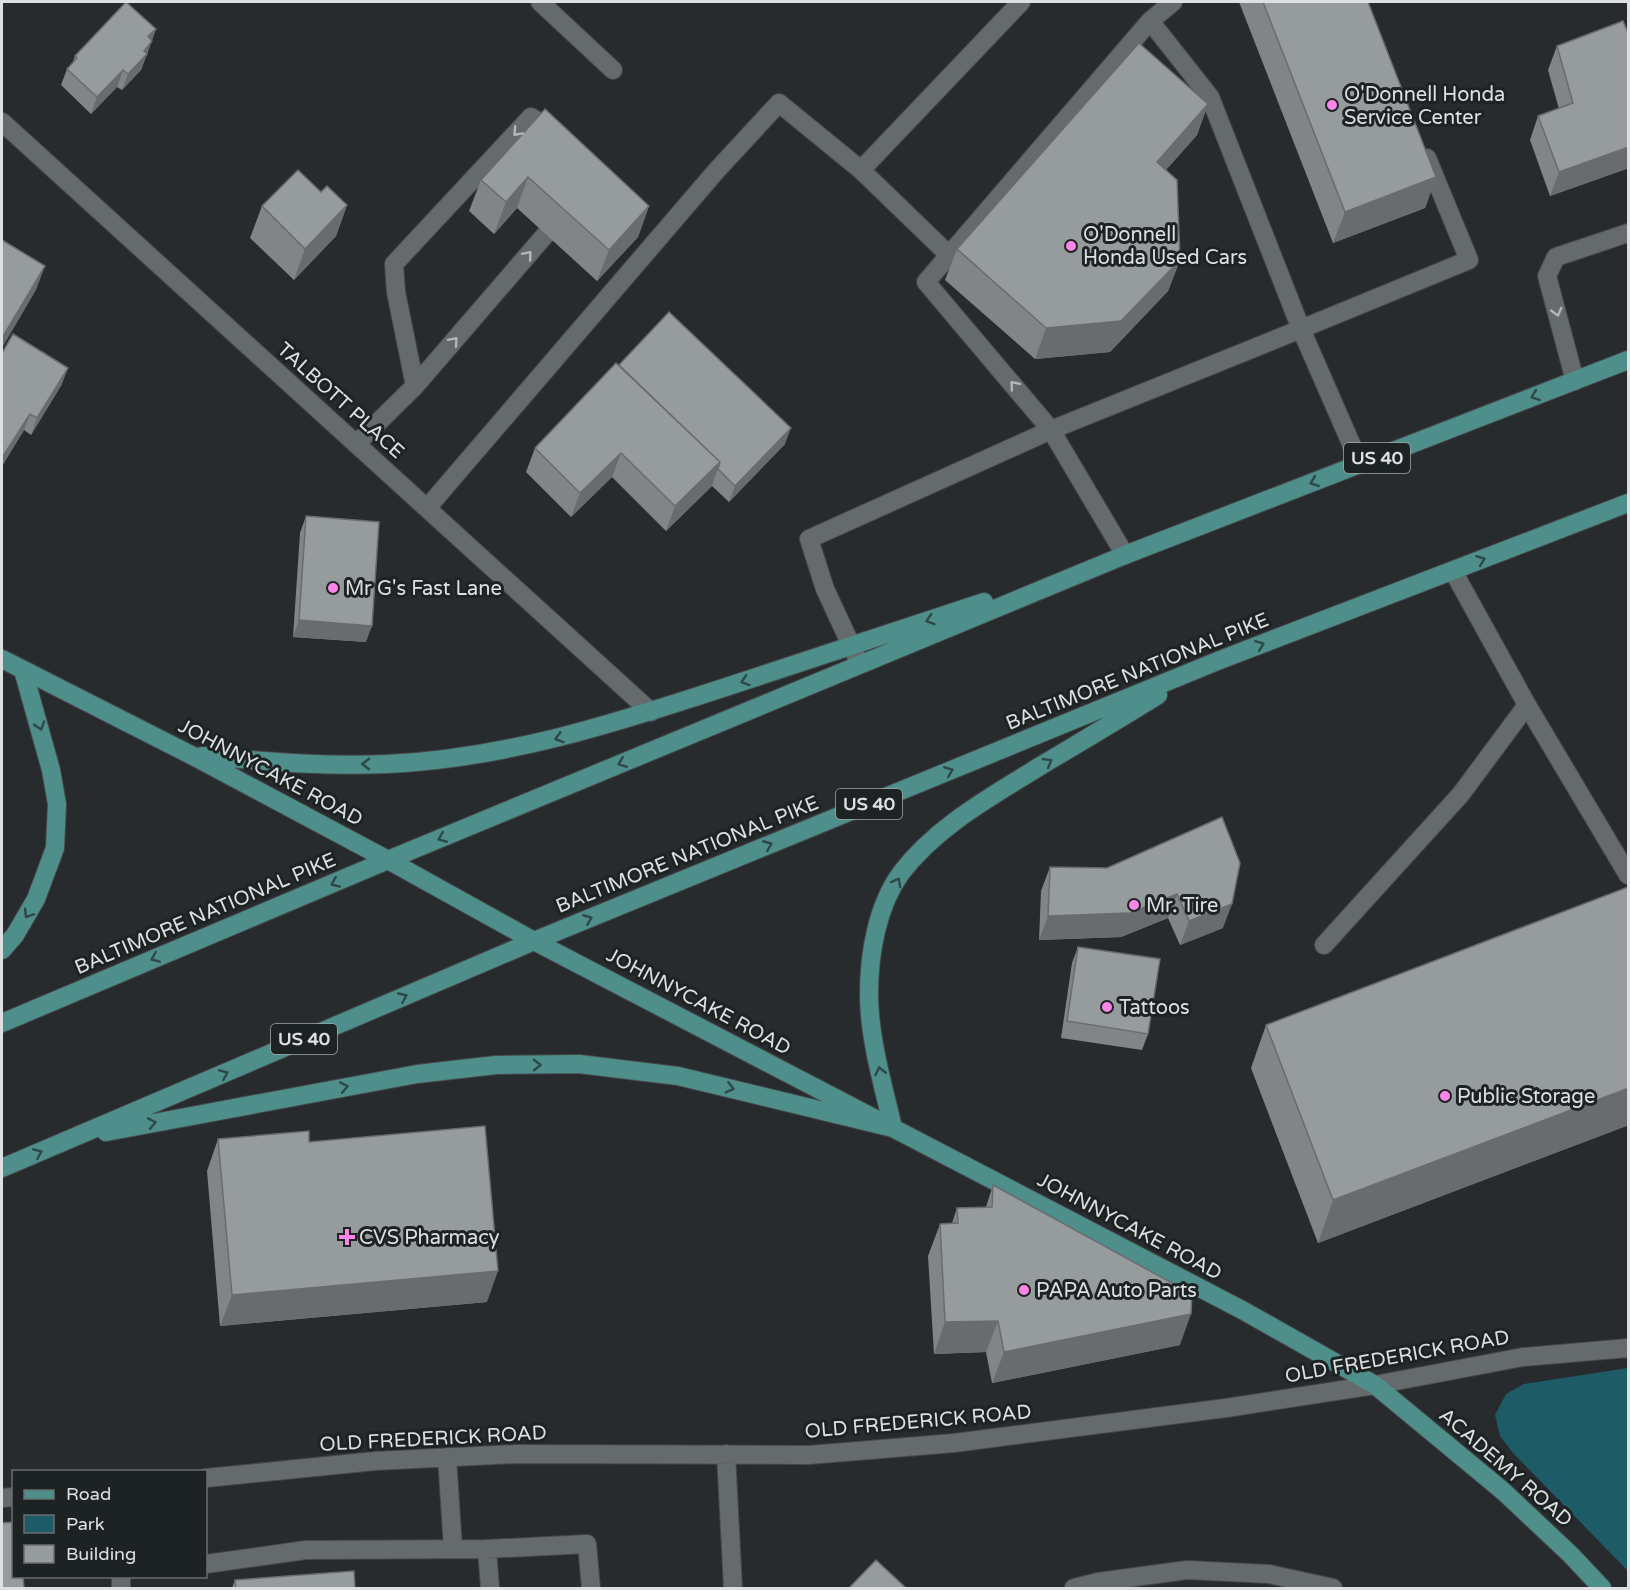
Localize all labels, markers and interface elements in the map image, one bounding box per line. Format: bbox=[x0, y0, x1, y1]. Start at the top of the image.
place label: O'Donnell Honda Service Center bbox=[1344, 83, 1505, 130]
marker: O'Donnell Honda Service Center bbox=[1325, 98, 1339, 112]
one-way arrow bbox=[513, 125, 524, 136]
place label: O'Donnell Honda Used Cars bbox=[1083, 223, 1247, 270]
marker: O'Donnell Honda Used Cars bbox=[1064, 239, 1078, 253]
one-way arrow bbox=[521, 251, 532, 262]
one-way arrow bbox=[1549, 307, 1562, 317]
one-way arrow bbox=[446, 337, 457, 348]
street label: TALBOTT PLACE bbox=[272, 338, 409, 464]
one-way arrow bbox=[1010, 381, 1021, 392]
one-way arrow bbox=[1530, 389, 1541, 402]
road number: US 40 bbox=[1344, 443, 1410, 473]
one-way arrow bbox=[1309, 475, 1320, 487]
one-way arrow bbox=[1475, 554, 1486, 567]
place label: Mr G's Fast Lane bbox=[345, 577, 502, 601]
marker: Mr G's Fast Lane bbox=[326, 581, 340, 595]
street label: BALTIMORE NATIONAL PIKE bbox=[1002, 608, 1272, 736]
one-way arrow bbox=[925, 612, 936, 625]
one-way arrow bbox=[1254, 640, 1265, 652]
one-way arrow bbox=[740, 673, 751, 686]
street label: JOHNNYCAKE ROAD bbox=[174, 714, 367, 832]
one-way arrow bbox=[33, 720, 45, 731]
one-way arrow bbox=[554, 731, 565, 743]
one-way arrow bbox=[617, 756, 628, 768]
one-way arrow bbox=[1042, 757, 1052, 769]
one-way arrow bbox=[362, 758, 371, 770]
one-way arrow bbox=[943, 766, 954, 778]
road number: US 40 bbox=[836, 789, 902, 819]
street label: BALTIMORE NATIONAL PIKE bbox=[552, 791, 822, 919]
one-way arrow bbox=[437, 831, 448, 843]
one-way arrow bbox=[762, 840, 773, 852]
street label: BALTIMORE NATIONAL PIKE bbox=[71, 848, 340, 980]
one-way arrow bbox=[330, 876, 341, 888]
one-way arrow bbox=[890, 878, 901, 888]
place label: Mr. Tire bbox=[1146, 894, 1218, 918]
marker: Mr. Tire bbox=[1127, 898, 1141, 912]
one-way arrow bbox=[24, 908, 35, 918]
one-way arrow bbox=[581, 914, 592, 926]
street label: JOHNNYCAKE ROAD bbox=[602, 943, 795, 1061]
one-way arrow bbox=[150, 951, 161, 963]
one-way arrow bbox=[397, 992, 408, 1004]
place label: Tattoos bbox=[1119, 996, 1190, 1020]
marker: Tattoos bbox=[1100, 1000, 1114, 1014]
road number: US 40 bbox=[271, 1024, 337, 1054]
one-way arrow bbox=[533, 1059, 542, 1071]
one-way arrow bbox=[875, 1066, 888, 1076]
one-way arrow bbox=[218, 1069, 229, 1081]
one-way arrow bbox=[725, 1081, 735, 1094]
one-way arrow bbox=[339, 1082, 348, 1094]
place label: Public Storage bbox=[1457, 1085, 1595, 1109]
marker: Public Storage bbox=[1438, 1089, 1452, 1103]
one-way arrow bbox=[147, 1118, 157, 1130]
one-way arrow bbox=[31, 1148, 42, 1160]
street label: JOHNNYCAKE ROAD bbox=[1033, 1168, 1226, 1286]
place label: CVS Pharmacy bbox=[359, 1226, 500, 1250]
marker: CVS Pharmacy bbox=[340, 1230, 354, 1244]
place label: PAPA Auto Parts bbox=[1036, 1279, 1197, 1303]
marker: PAPA Auto Parts bbox=[1017, 1283, 1031, 1297]
street label: OLD FREDERICK ROAD bbox=[1283, 1325, 1511, 1389]
street label: OLD FREDERICK ROAD bbox=[804, 1400, 1032, 1444]
street label: ACADEMY ROAD bbox=[1434, 1403, 1577, 1532]
street label: OLD FREDERICK ROAD bbox=[319, 1421, 547, 1457]
legend bbox=[12, 1470, 207, 1578]
text: Road bbox=[66, 1483, 111, 1505]
text: Park bbox=[66, 1513, 105, 1535]
text: Building bbox=[66, 1543, 136, 1565]

